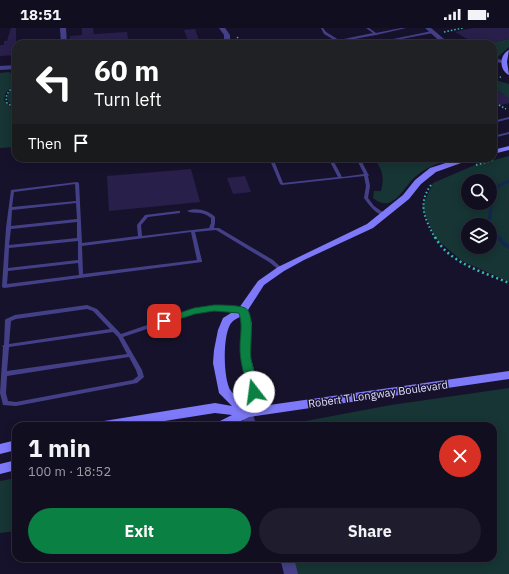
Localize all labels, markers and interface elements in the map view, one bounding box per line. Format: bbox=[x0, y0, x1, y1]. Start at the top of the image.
text: 18:51 bbox=[20, 5, 61, 24]
text: 60 m bbox=[94, 52, 159, 89]
icon: left bbox=[28, 56, 80, 108]
text: Turn left bbox=[94, 88, 162, 111]
icon: arrive bbox=[70, 132, 92, 154]
text: Then bbox=[28, 134, 62, 153]
map controls bbox=[461, 174, 497, 254]
button: search bbox=[461, 174, 497, 210]
button: layers bbox=[461, 218, 497, 254]
pin bbox=[147, 304, 181, 338]
icon: arrive bbox=[153, 310, 175, 332]
position arrow bbox=[233, 371, 275, 413]
street label: Robert T Longway Boulevard bbox=[307, 377, 449, 411]
text: 1 min bbox=[28, 432, 91, 464]
button: close bbox=[439, 435, 481, 477]
text: 100 m · 18:52 bbox=[28, 463, 111, 480]
button: Exit bbox=[28, 508, 251, 554]
button: Share bbox=[259, 508, 481, 554]

